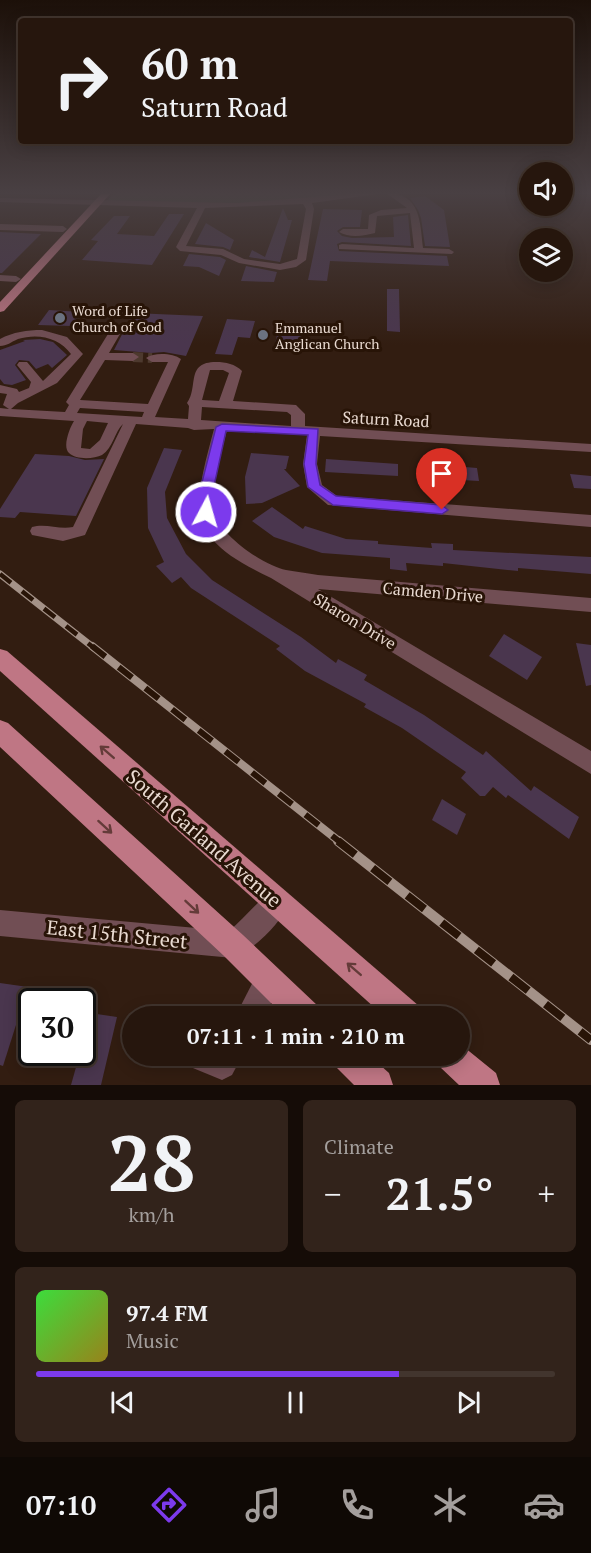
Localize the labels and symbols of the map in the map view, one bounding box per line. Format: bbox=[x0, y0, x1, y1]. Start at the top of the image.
place label: Word of Life Church of God bbox=[72, 301, 162, 336]
marker: Word of Life Church of God bbox=[53, 311, 67, 325]
place label: Emmanuel Anglican Church bbox=[275, 318, 379, 353]
marker: Emmanuel Anglican Church bbox=[256, 328, 270, 342]
street label: Saturn Road bbox=[342, 406, 430, 432]
pin bbox=[416, 448, 467, 510]
position arrow bbox=[174, 480, 238, 544]
street label: Camden Drive bbox=[382, 577, 484, 607]
street label: Sharon Drive bbox=[310, 588, 400, 654]
one-way arrow bbox=[100, 745, 115, 759]
street label: South Garland Avenue bbox=[120, 763, 288, 913]
one-way arrow bbox=[98, 820, 113, 834]
one-way arrow bbox=[184, 900, 199, 914]
street label: East 15th Street bbox=[45, 913, 189, 955]
one-way arrow bbox=[347, 962, 362, 976]
speed limit sign: 30 bbox=[18, 988, 96, 1066]

